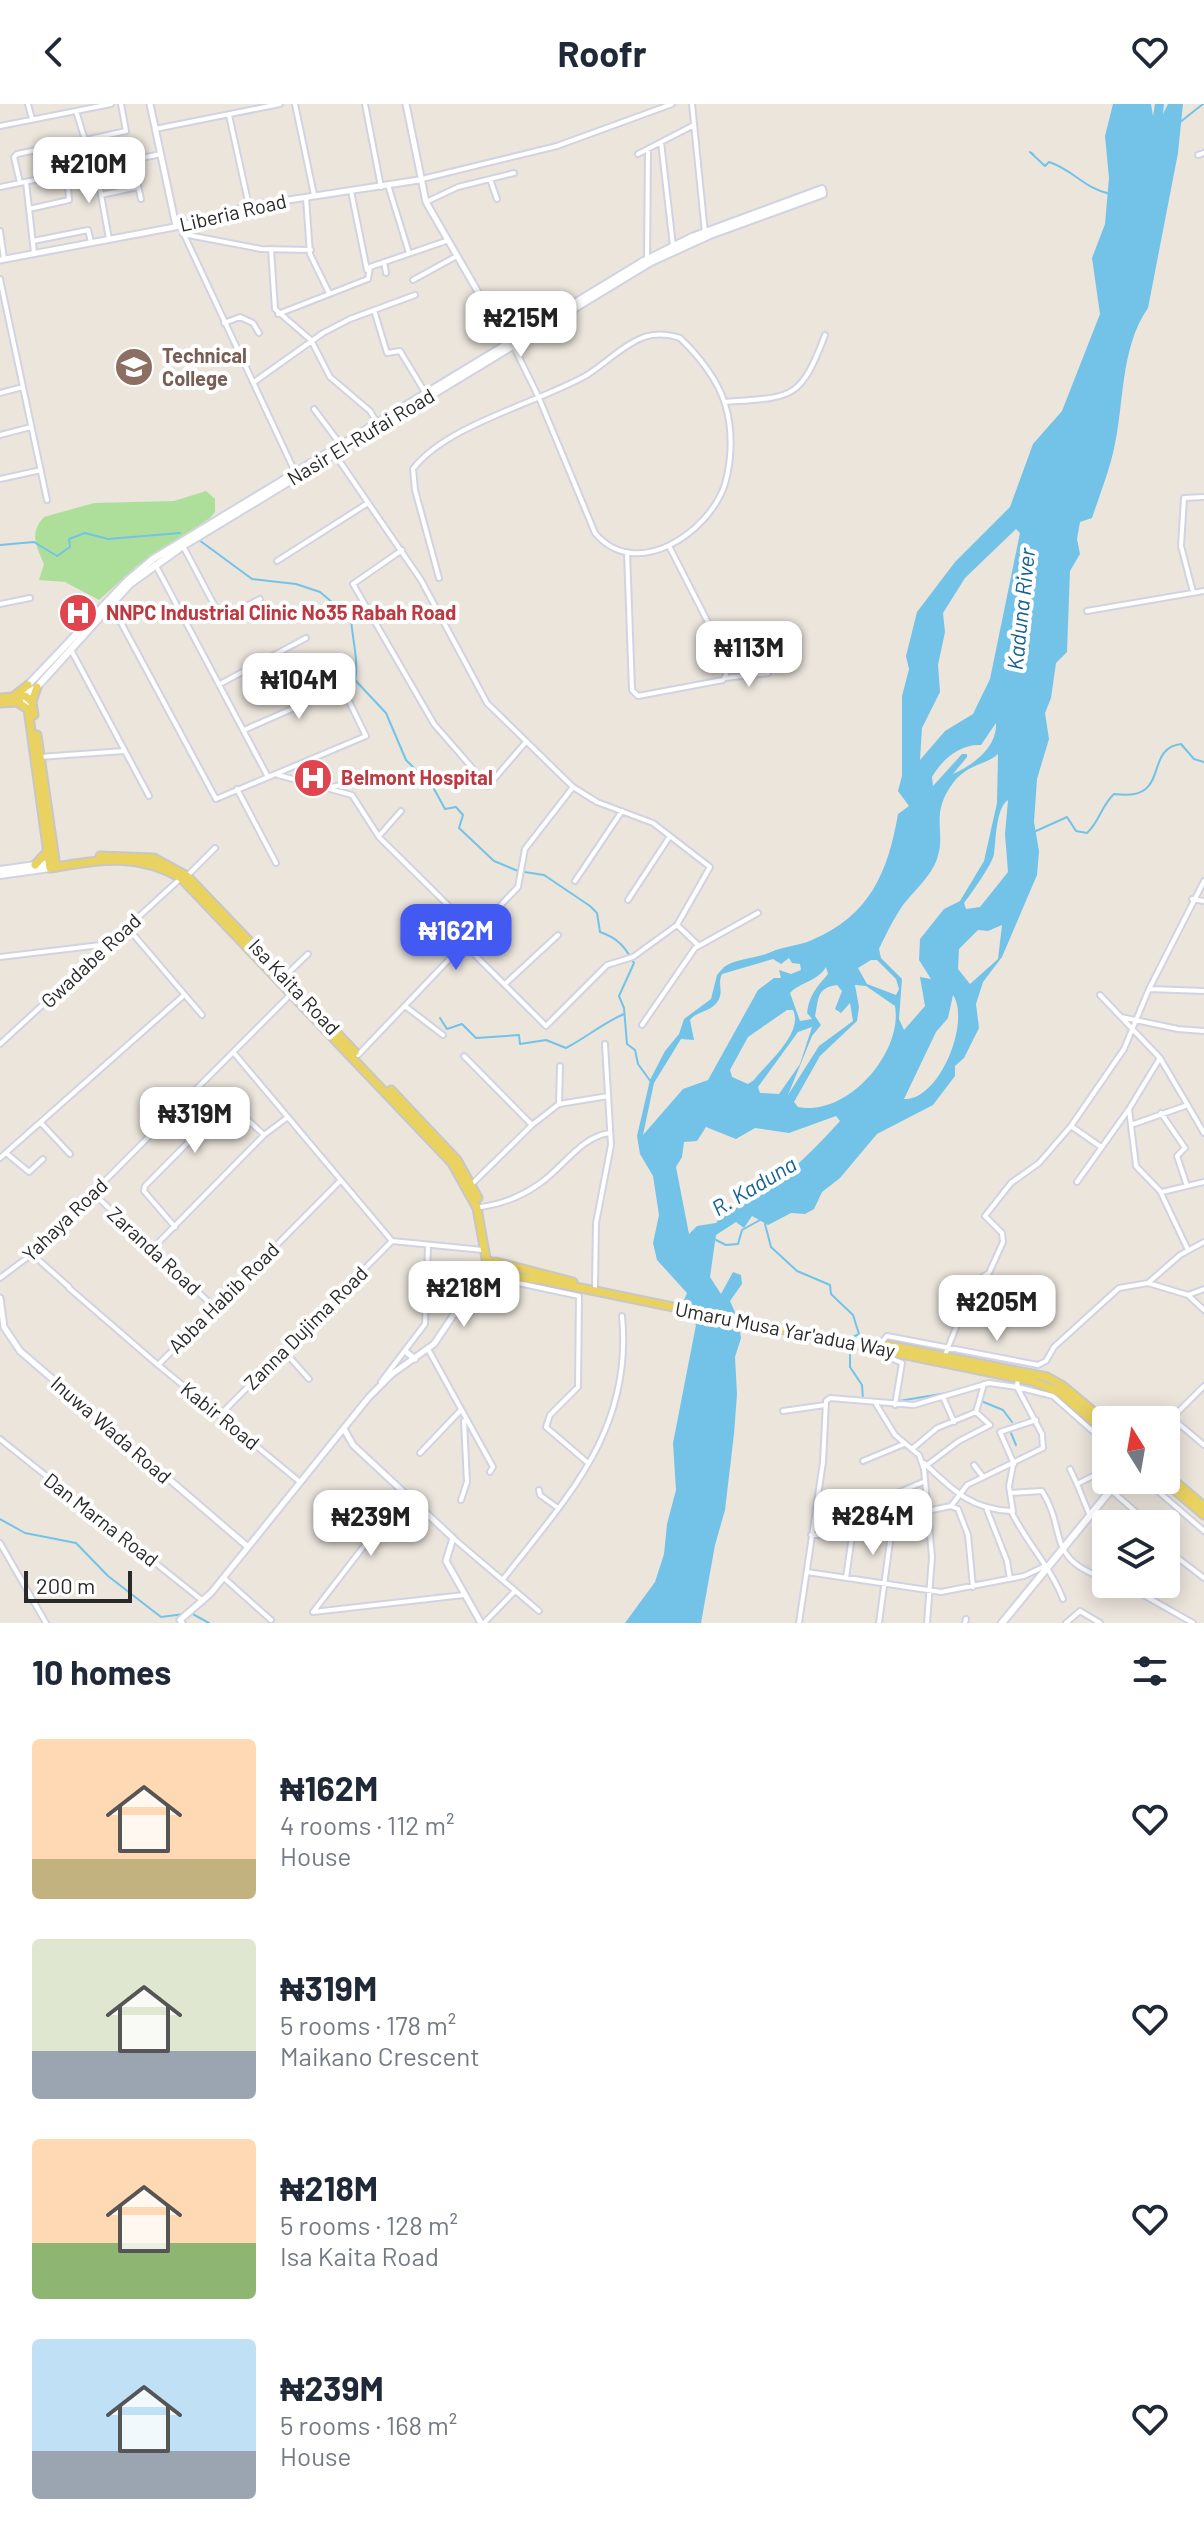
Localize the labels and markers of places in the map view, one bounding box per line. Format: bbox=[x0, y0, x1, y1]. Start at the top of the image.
pin: ₦210M bbox=[33, 137, 145, 205]
pin: ₦215M bbox=[465, 291, 577, 359]
place label: Technical College bbox=[162, 343, 247, 390]
school or university icon: Technical College bbox=[113, 346, 155, 388]
hospital icon: NNPC Industrial Clinic No35 Rabah Road bbox=[57, 592, 99, 634]
place label: NNPC Industrial Clinic No35 Rabah Road bbox=[106, 600, 456, 624]
pin: ₦113M bbox=[693, 621, 805, 689]
pin: ₦104M bbox=[243, 653, 355, 721]
hospital icon: Belmont Hospital bbox=[292, 757, 334, 799]
place label: Belmont Hospital bbox=[341, 765, 493, 789]
pin: ₦162M bbox=[400, 904, 512, 972]
pin: ₦319M bbox=[139, 1087, 251, 1155]
pin: ₦218M bbox=[408, 1261, 520, 1329]
pin: ₦205M bbox=[941, 1275, 1053, 1343]
pin: ₦284M bbox=[817, 1489, 929, 1557]
pin: ₦239M bbox=[315, 1490, 427, 1558]

